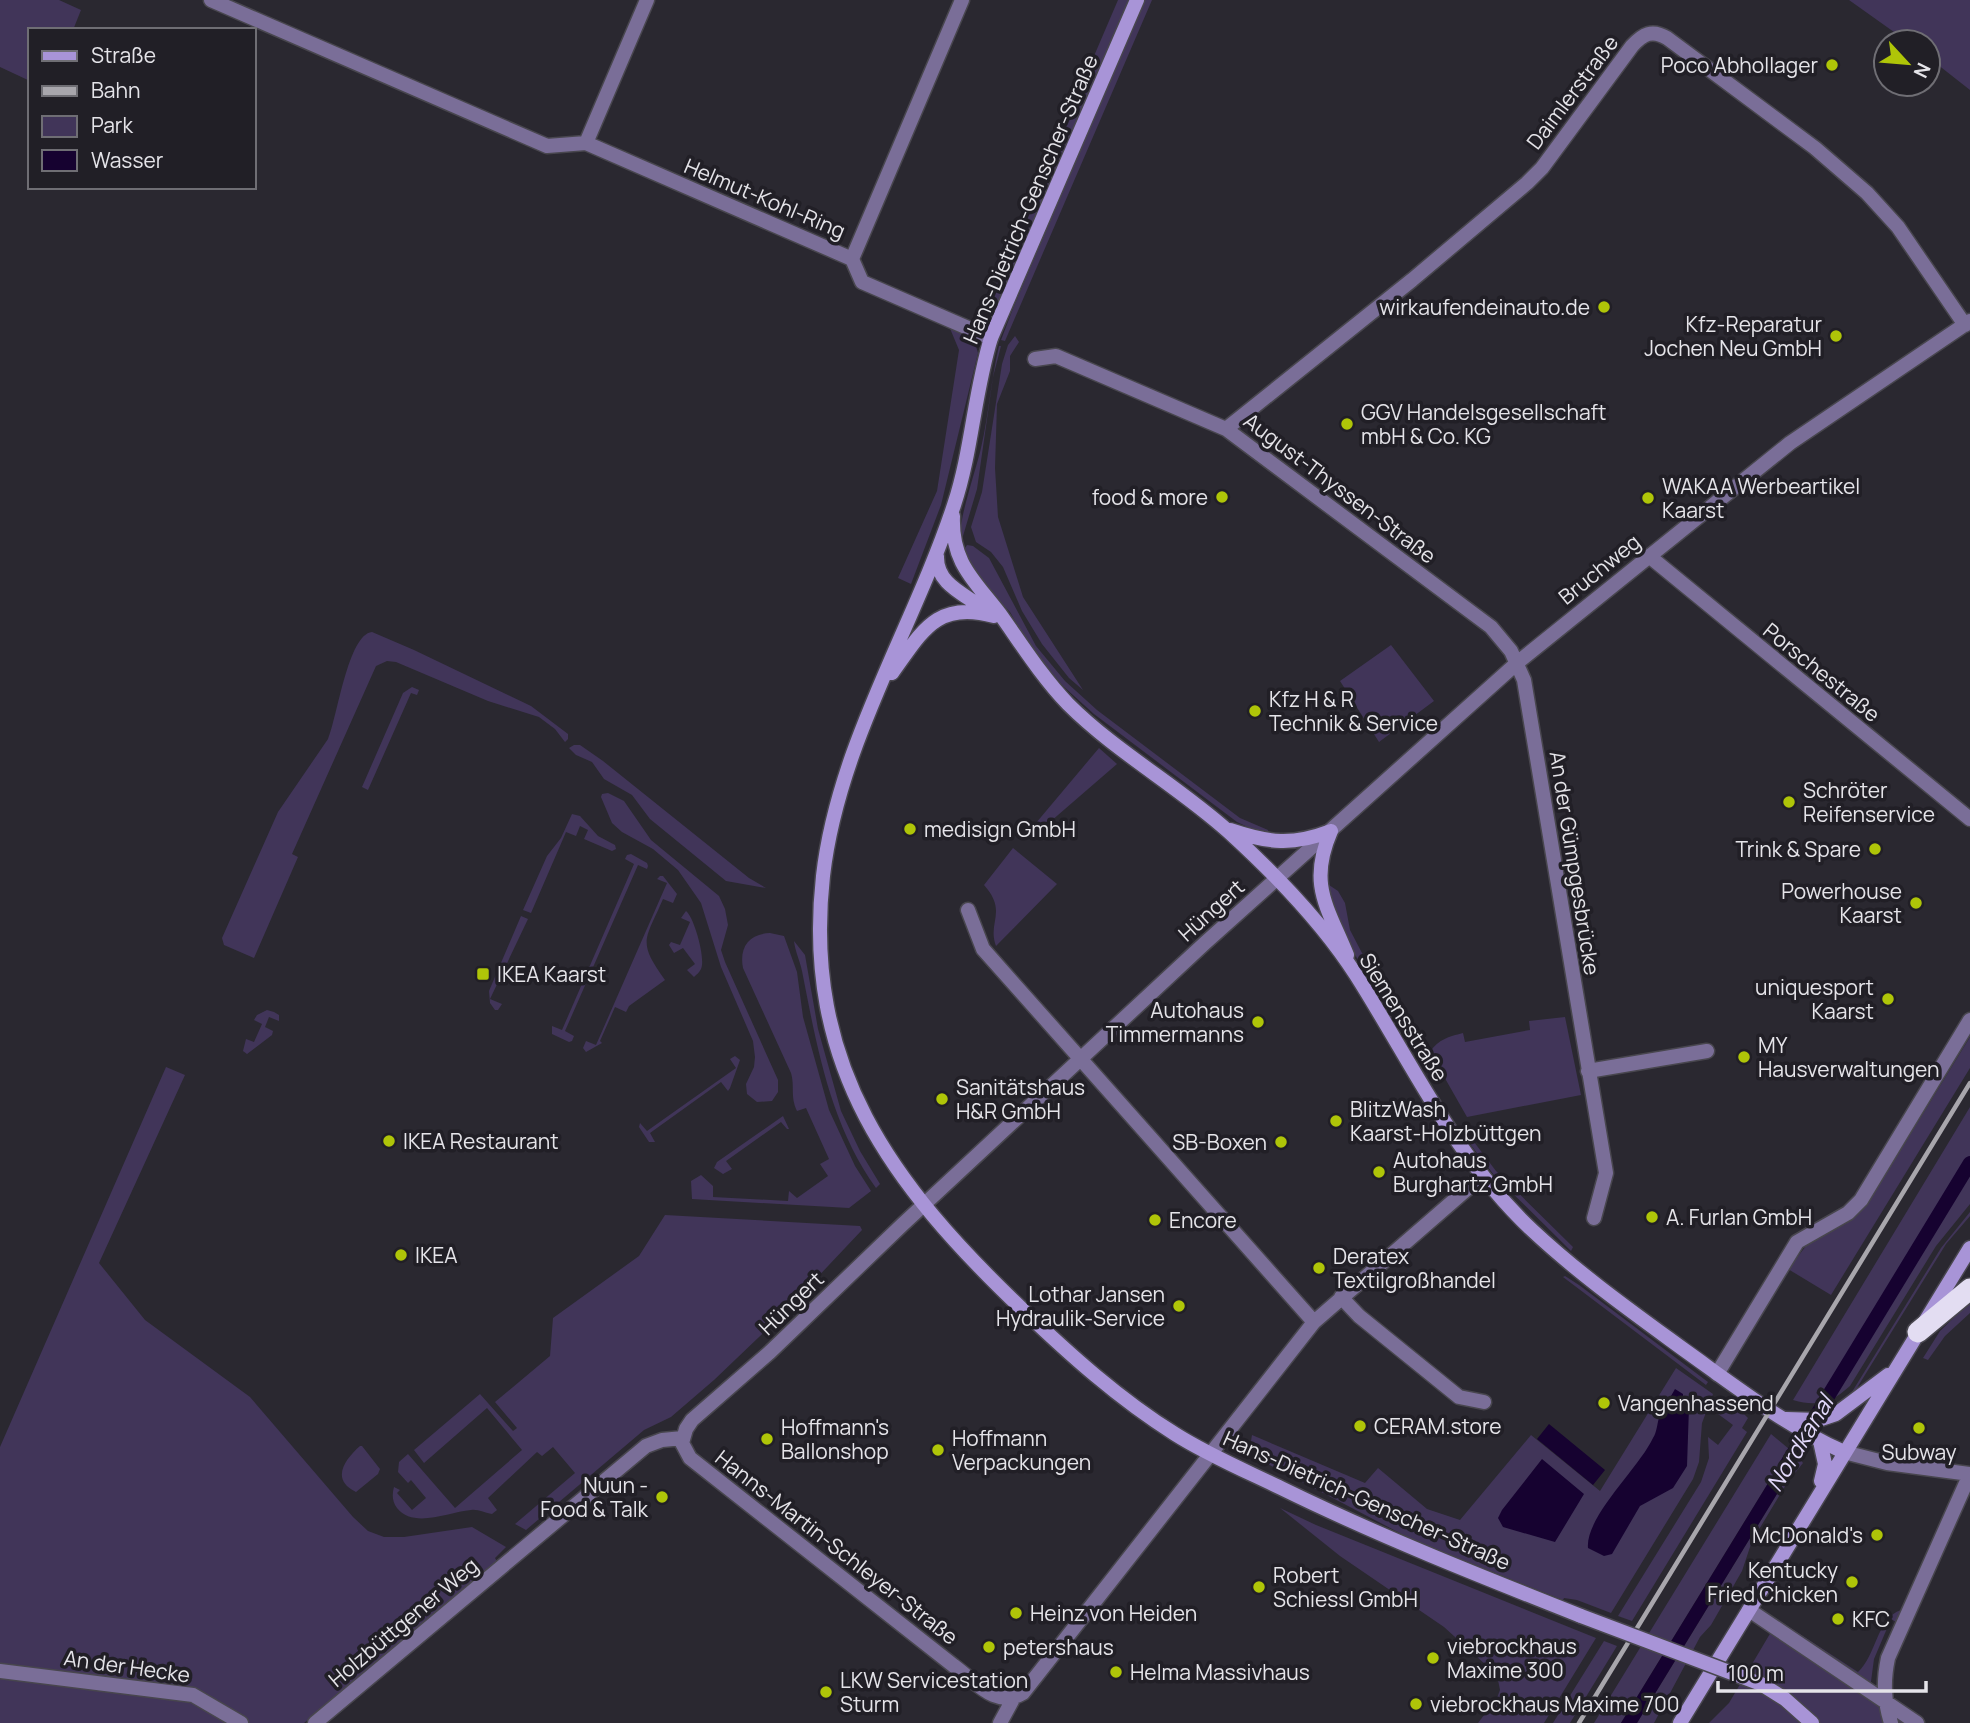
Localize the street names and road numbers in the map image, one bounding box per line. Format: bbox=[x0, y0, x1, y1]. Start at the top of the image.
street label: Daimlerstraße bbox=[1520, 29, 1624, 155]
street label: Hans-Dietrich-Genscher-Straße bbox=[956, 50, 1104, 348]
street label: Helmut-Kohl-Ring bbox=[680, 151, 850, 245]
street label: August-Thyssen-Straße bbox=[1238, 407, 1442, 569]
street label: Bruchweg bbox=[1552, 527, 1646, 611]
street label: Porschestraße bbox=[1758, 616, 1886, 728]
street label: An der Gümpgesbrücke bbox=[1543, 749, 1607, 977]
street label: Hüngert bbox=[1172, 873, 1250, 947]
street label: Siemensstraße bbox=[1353, 948, 1455, 1086]
street label: Hüngert bbox=[752, 1265, 830, 1341]
street label: Hans-Dietrich-Genscher-Straße bbox=[1219, 1424, 1515, 1576]
street label: Hanns-Martin-Schleyer-Straße bbox=[710, 1443, 964, 1651]
street label: Holzbüttgener Weg bbox=[322, 1551, 484, 1693]
street label: An der Hecke bbox=[62, 1643, 192, 1689]

